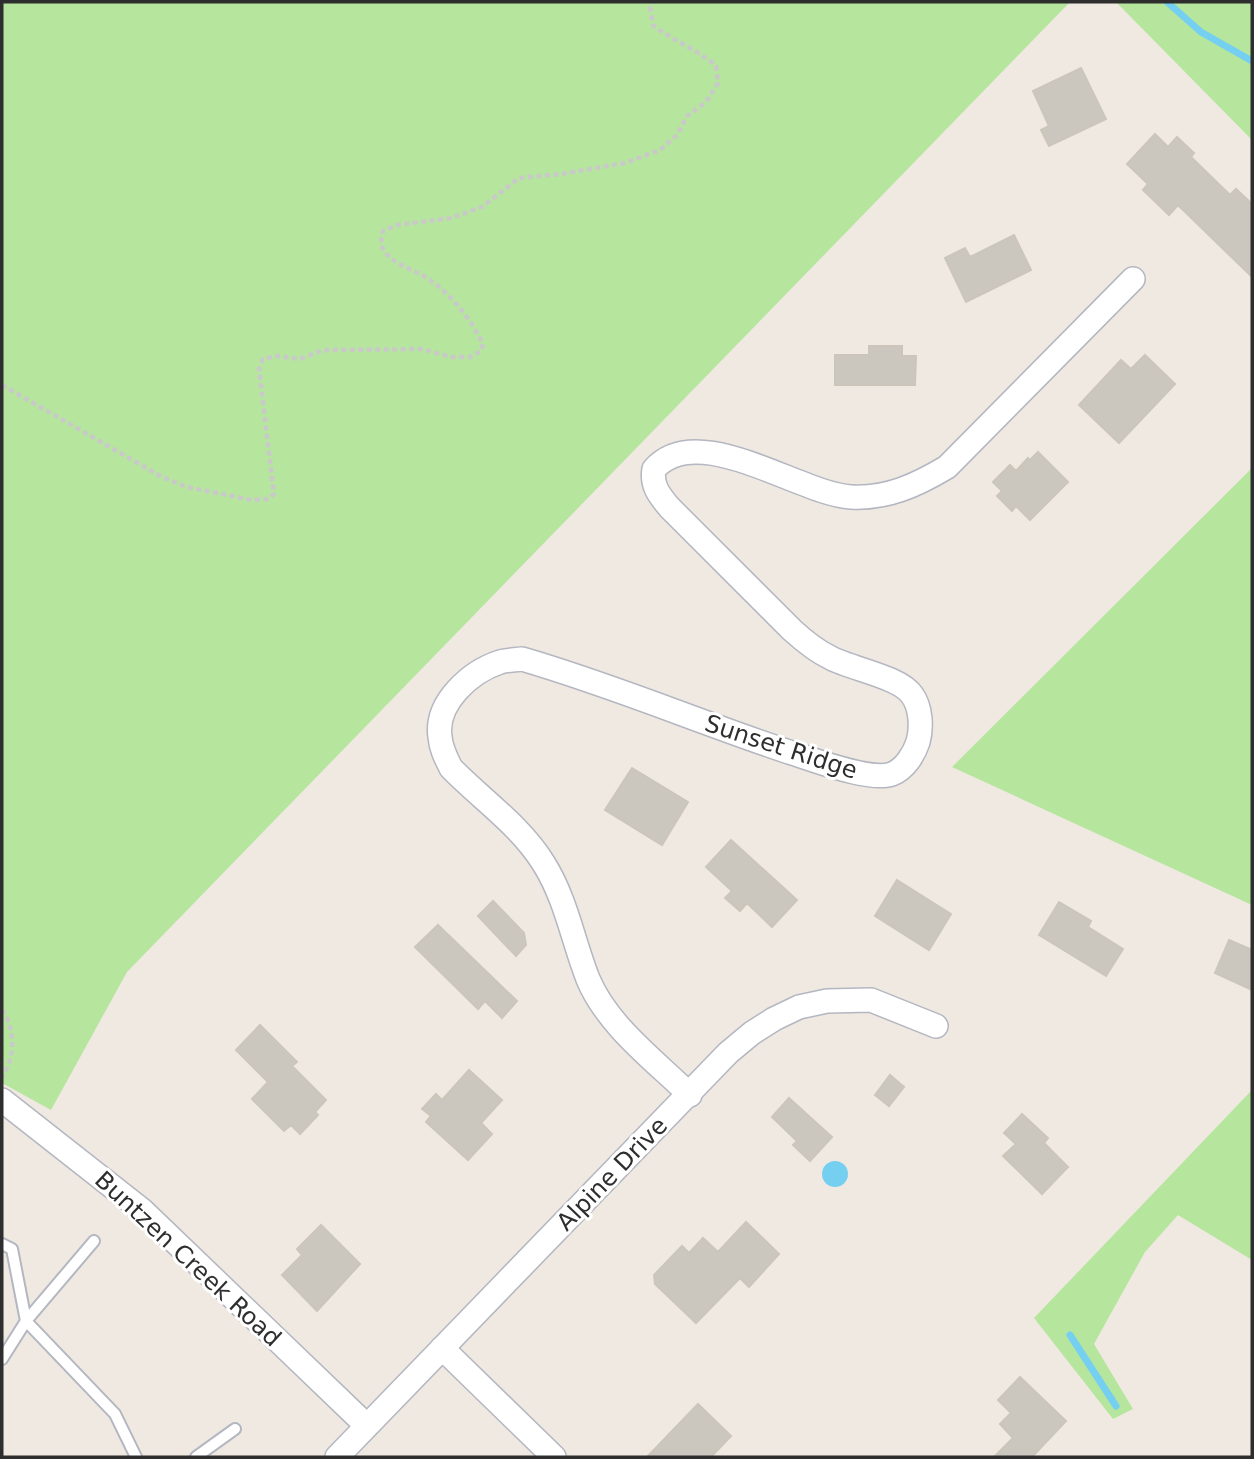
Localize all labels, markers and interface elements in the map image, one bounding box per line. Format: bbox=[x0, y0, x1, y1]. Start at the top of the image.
street label: Sunset Ridge bbox=[701, 709, 861, 785]
street label: Alpine Drive bbox=[551, 1112, 673, 1236]
street label: Buntzen Creek Road bbox=[89, 1166, 287, 1352]

